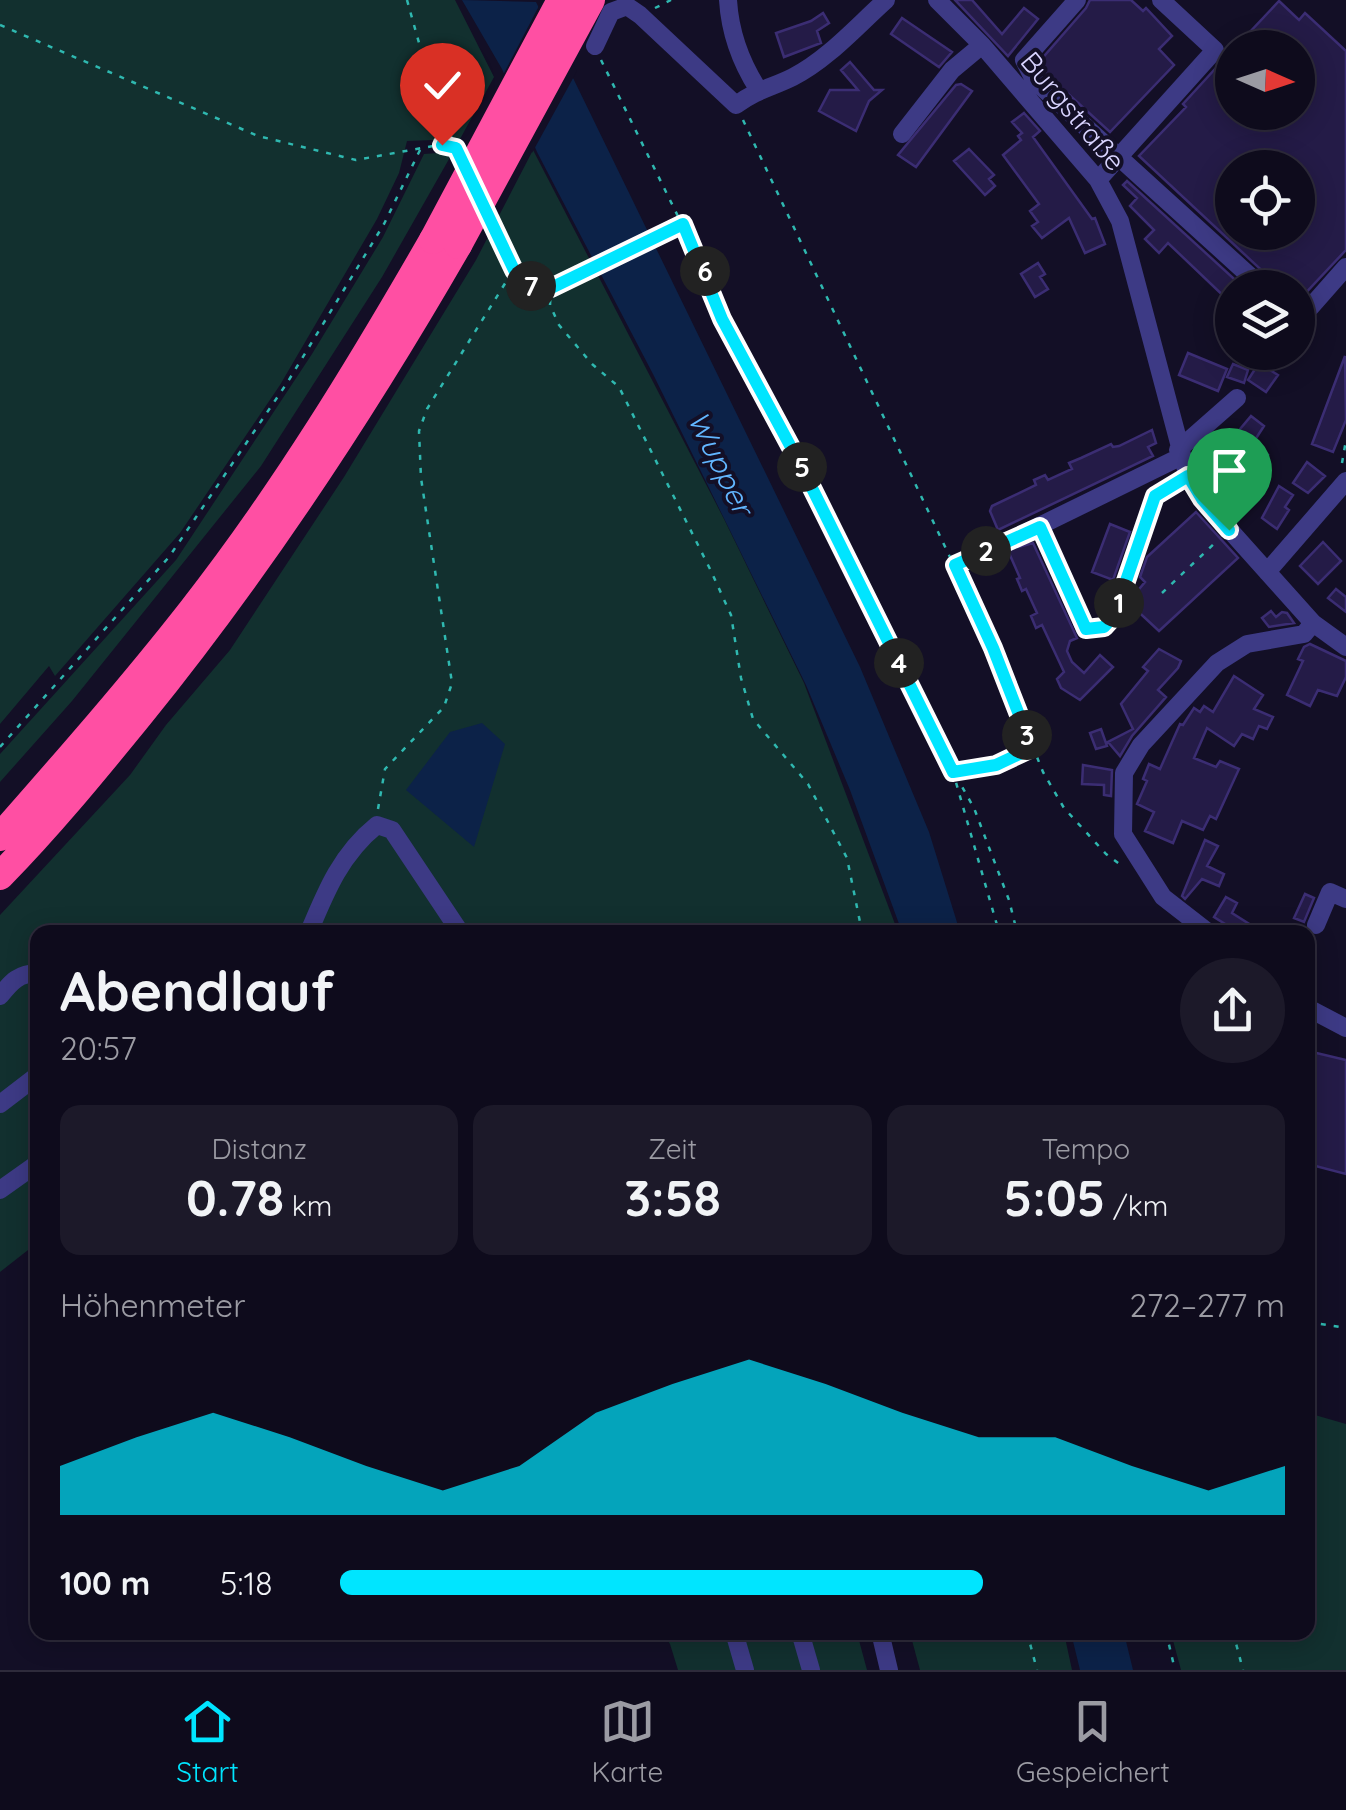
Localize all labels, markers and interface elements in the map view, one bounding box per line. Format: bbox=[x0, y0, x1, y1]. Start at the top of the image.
north arrow bbox=[1215, 30, 1315, 130]
map controls bbox=[1215, 30, 1315, 370]
pin bbox=[400, 43, 485, 146]
street label: Burgstraße bbox=[1014, 44, 1133, 177]
icon: check bbox=[415, 58, 470, 113]
button: locate bbox=[1215, 150, 1315, 250]
pin: 6 bbox=[680, 246, 730, 296]
text: 6 bbox=[697, 253, 713, 288]
pin: 7 bbox=[506, 261, 556, 311]
text: 7 bbox=[523, 268, 539, 303]
button: layers bbox=[1215, 270, 1315, 370]
water label: Wupper bbox=[680, 405, 764, 524]
pin bbox=[1187, 428, 1272, 531]
pin: 5 bbox=[777, 442, 827, 492]
icon: arrive bbox=[1202, 443, 1257, 498]
text: 5 bbox=[794, 449, 810, 484]
pin: 2 bbox=[961, 526, 1011, 576]
text: 2 bbox=[978, 533, 994, 568]
pin: 1 bbox=[1094, 578, 1144, 628]
text: 1 bbox=[1114, 585, 1124, 620]
pin: 4 bbox=[874, 638, 924, 688]
text: 4 bbox=[891, 645, 907, 680]
pin: 3 bbox=[1002, 710, 1052, 760]
text: 3 bbox=[1019, 717, 1035, 752]
text: Abendlauf bbox=[60, 956, 335, 1025]
button: share bbox=[1180, 958, 1285, 1063]
text: 20:57 bbox=[60, 1028, 137, 1068]
text: Distanz bbox=[212, 1131, 307, 1166]
text: Zeit bbox=[648, 1131, 697, 1166]
text: Tempo bbox=[1041, 1131, 1130, 1166]
text: 0.78 bbox=[186, 1166, 284, 1229]
text: 3:58 bbox=[624, 1166, 721, 1229]
text: 5:05 bbox=[1003, 1166, 1105, 1229]
text: km bbox=[284, 1188, 332, 1223]
text: /km bbox=[1105, 1188, 1168, 1223]
text: Höhenmeter bbox=[60, 1285, 245, 1325]
text: 272–277 m bbox=[1130, 1285, 1285, 1325]
text: 100 m bbox=[60, 1563, 150, 1603]
text: 5:18 bbox=[220, 1563, 273, 1603]
tab: Start bbox=[176, 1694, 239, 1789]
tab: Karte bbox=[591, 1694, 663, 1789]
tab: Gespeichert bbox=[1016, 1694, 1170, 1789]

